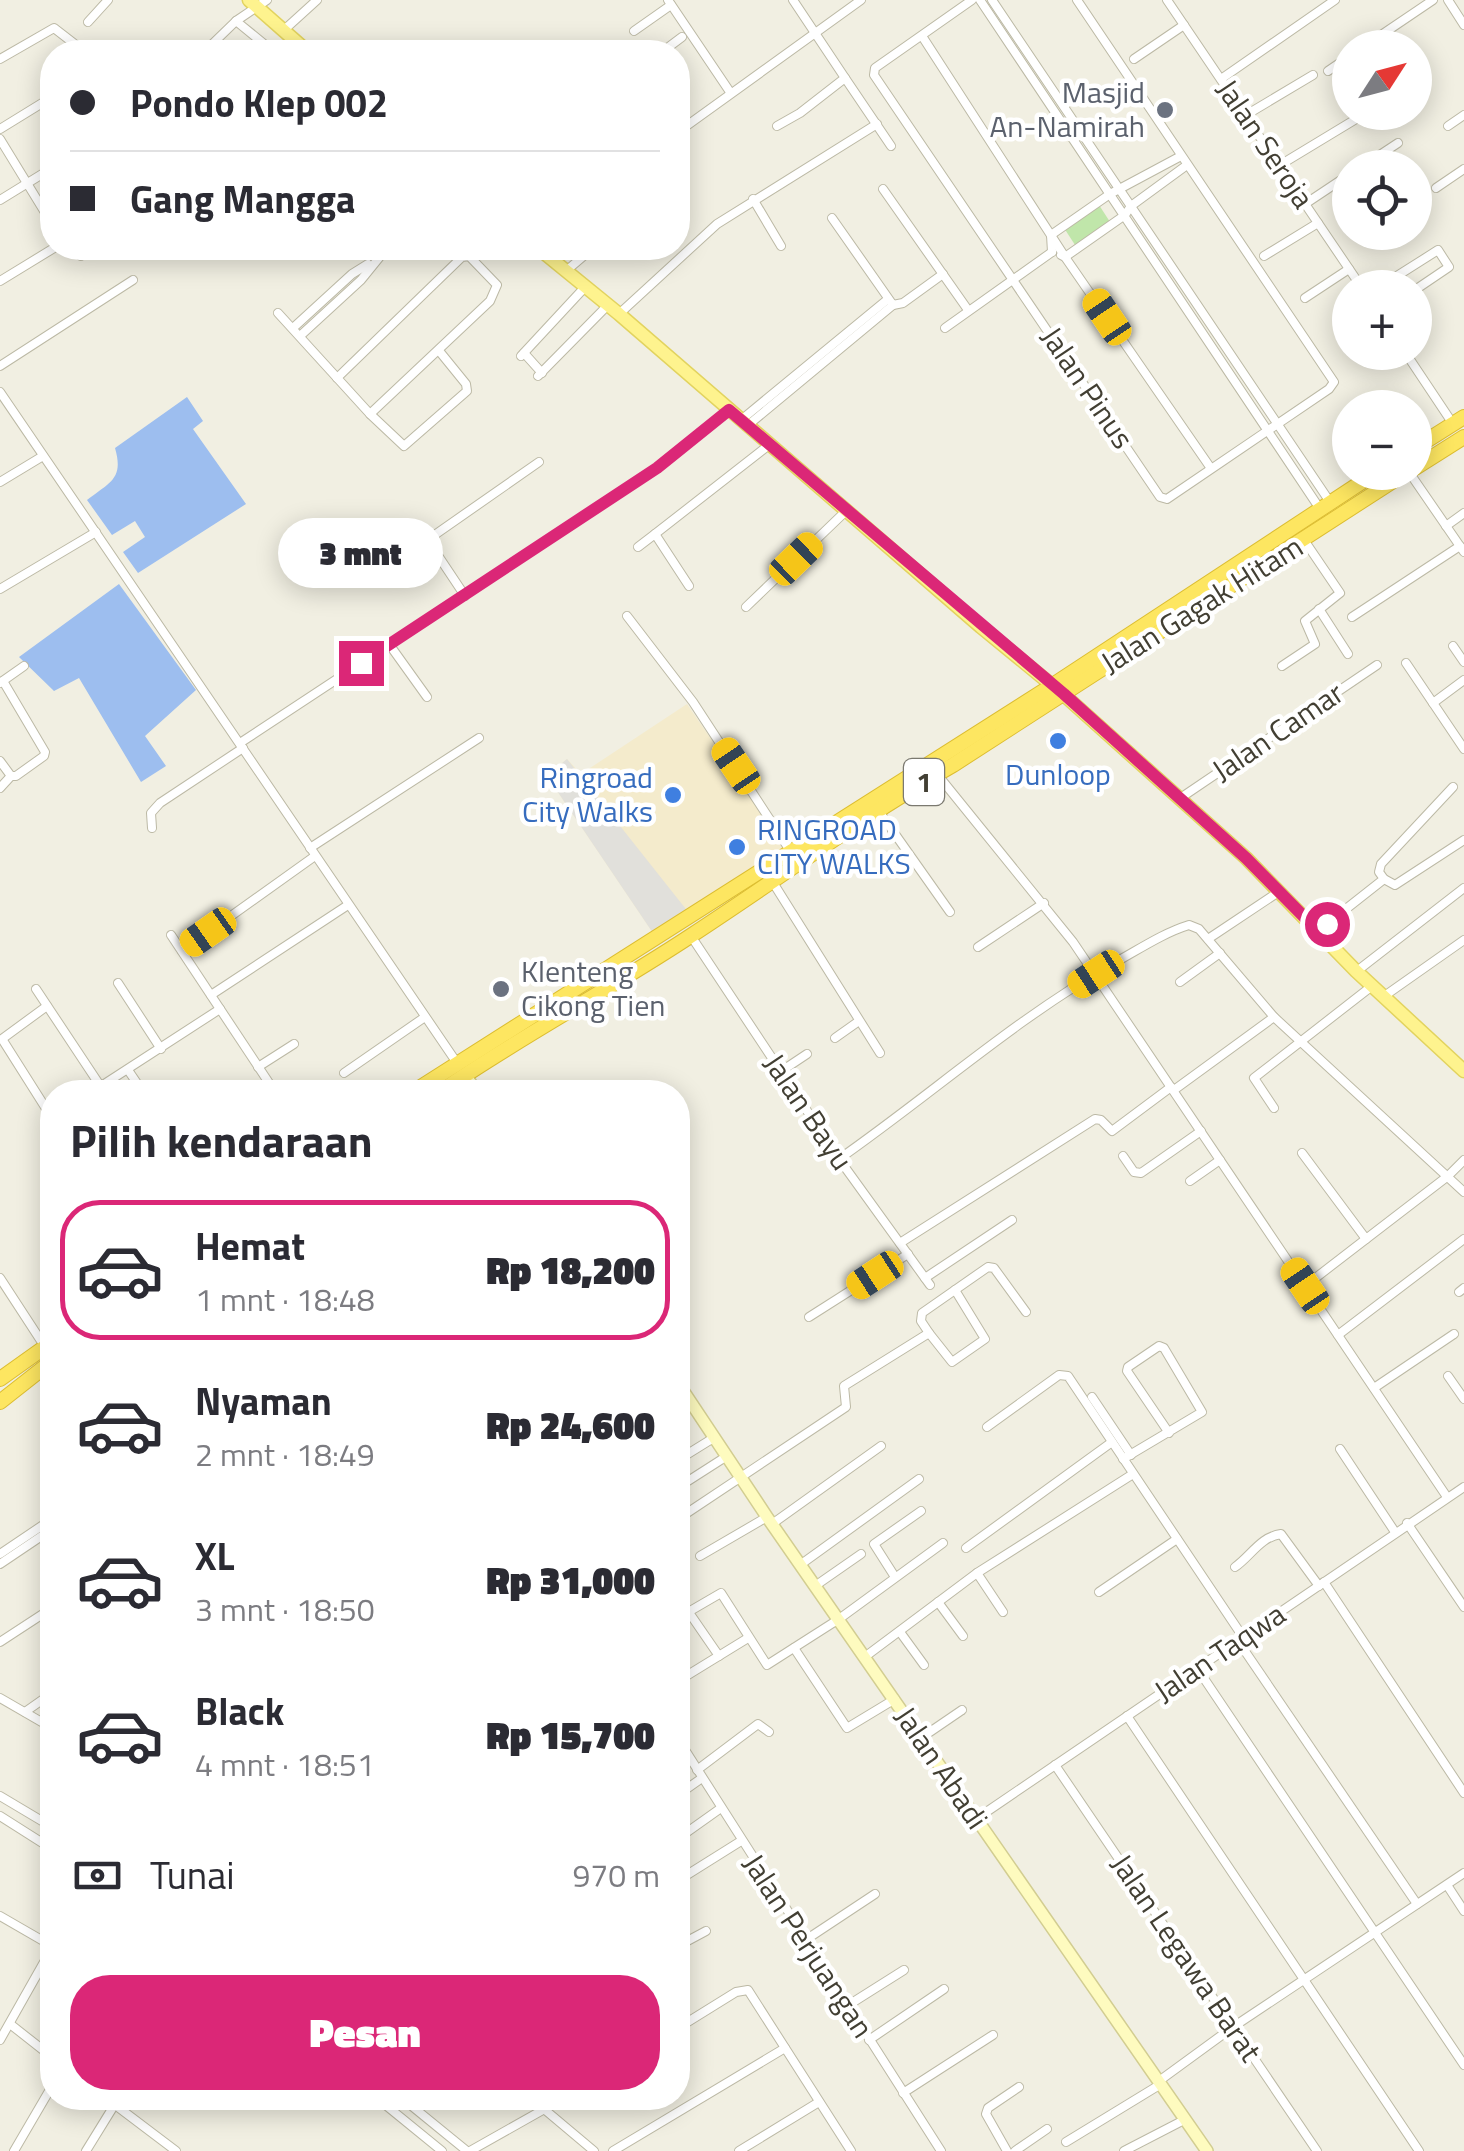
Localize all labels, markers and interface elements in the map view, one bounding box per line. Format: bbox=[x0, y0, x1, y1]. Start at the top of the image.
north arrow bbox=[1332, 30, 1432, 130]
map controls bbox=[1332, 30, 1432, 490]
place label: Masjid An-Namirah bbox=[989, 69, 1145, 149]
street label: Jalan Seroja bbox=[1206, 70, 1326, 217]
text: Pondo Klep 002 bbox=[130, 74, 388, 132]
marker: Masjid An-Namirah bbox=[1154, 99, 1176, 121]
button: locate bbox=[1332, 150, 1432, 250]
text: Gang Mangga bbox=[130, 170, 355, 228]
button: + bbox=[1332, 270, 1432, 370]
car bbox=[1078, 284, 1136, 350]
street label: Jalan Pinus bbox=[1030, 317, 1146, 458]
button: − bbox=[1332, 390, 1432, 490]
callout: 3 mnt bbox=[278, 518, 444, 588]
street label: Jalan Gagak Hitam bbox=[1091, 524, 1312, 685]
car bbox=[764, 527, 828, 591]
text: 3 mnt bbox=[319, 529, 402, 577]
route end bbox=[339, 641, 384, 686]
street label: Jalan Camar bbox=[1202, 670, 1353, 792]
marker: Dunloop bbox=[1047, 730, 1069, 752]
car bbox=[707, 733, 765, 799]
place label: Dunloop bbox=[1005, 751, 1111, 797]
place label: Ringroad City Walks bbox=[522, 754, 653, 834]
road number: 1 bbox=[904, 759, 944, 805]
marker: Ringroad City Walks bbox=[662, 784, 684, 806]
place label: RINGROAD CITY WALKS bbox=[757, 806, 911, 886]
marker: RINGROAD CITY WALKS bbox=[726, 836, 748, 858]
route start bbox=[1305, 902, 1350, 947]
car bbox=[175, 903, 241, 961]
car bbox=[1063, 945, 1129, 1003]
place label: Klenteng Cikong Tien bbox=[521, 948, 665, 1028]
marker: Klenteng Cikong Tien bbox=[490, 978, 512, 1000]
street label: Jalan Bayu bbox=[753, 1044, 865, 1179]
text: Pilih kendaraan bbox=[70, 1106, 373, 1174]
text: Hemat bbox=[195, 1217, 305, 1275]
icon: car bbox=[75, 1225, 165, 1315]
text: Rp 18,200 bbox=[486, 1241, 655, 1299]
car bbox=[842, 1246, 908, 1304]
car bbox=[1276, 1253, 1334, 1319]
text: 1 mnt · 18:48 bbox=[195, 1275, 375, 1323]
text: Nyaman bbox=[195, 1372, 332, 1430]
icon: car bbox=[75, 1380, 165, 1470]
text: Rp 24,600 bbox=[486, 1396, 655, 1454]
text: 2 mnt · 18:49 bbox=[195, 1430, 375, 1478]
text: XL bbox=[195, 1527, 235, 1585]
icon: car bbox=[75, 1535, 165, 1625]
text: Rp 31,000 bbox=[486, 1551, 655, 1609]
text: 3 mnt · 18:50 bbox=[195, 1585, 375, 1633]
street label: Jalan Taqwa bbox=[1144, 1591, 1294, 1713]
text: Black bbox=[195, 1682, 284, 1740]
icon: car bbox=[75, 1690, 165, 1780]
street label: Jalan Abadi bbox=[884, 1697, 1000, 1838]
text: Rp 15,700 bbox=[486, 1706, 655, 1764]
text: 4 mnt · 18:51 bbox=[195, 1740, 375, 1788]
street label: Jalan Perjuangan bbox=[732, 1844, 886, 2047]
street label: Jalan Legawa Barat bbox=[1100, 1844, 1274, 2071]
text: Tunai bbox=[150, 1846, 235, 1904]
icon: cash bbox=[70, 1848, 125, 1903]
text: 970 m bbox=[572, 1851, 660, 1899]
button: Pesan bbox=[70, 1975, 660, 2090]

